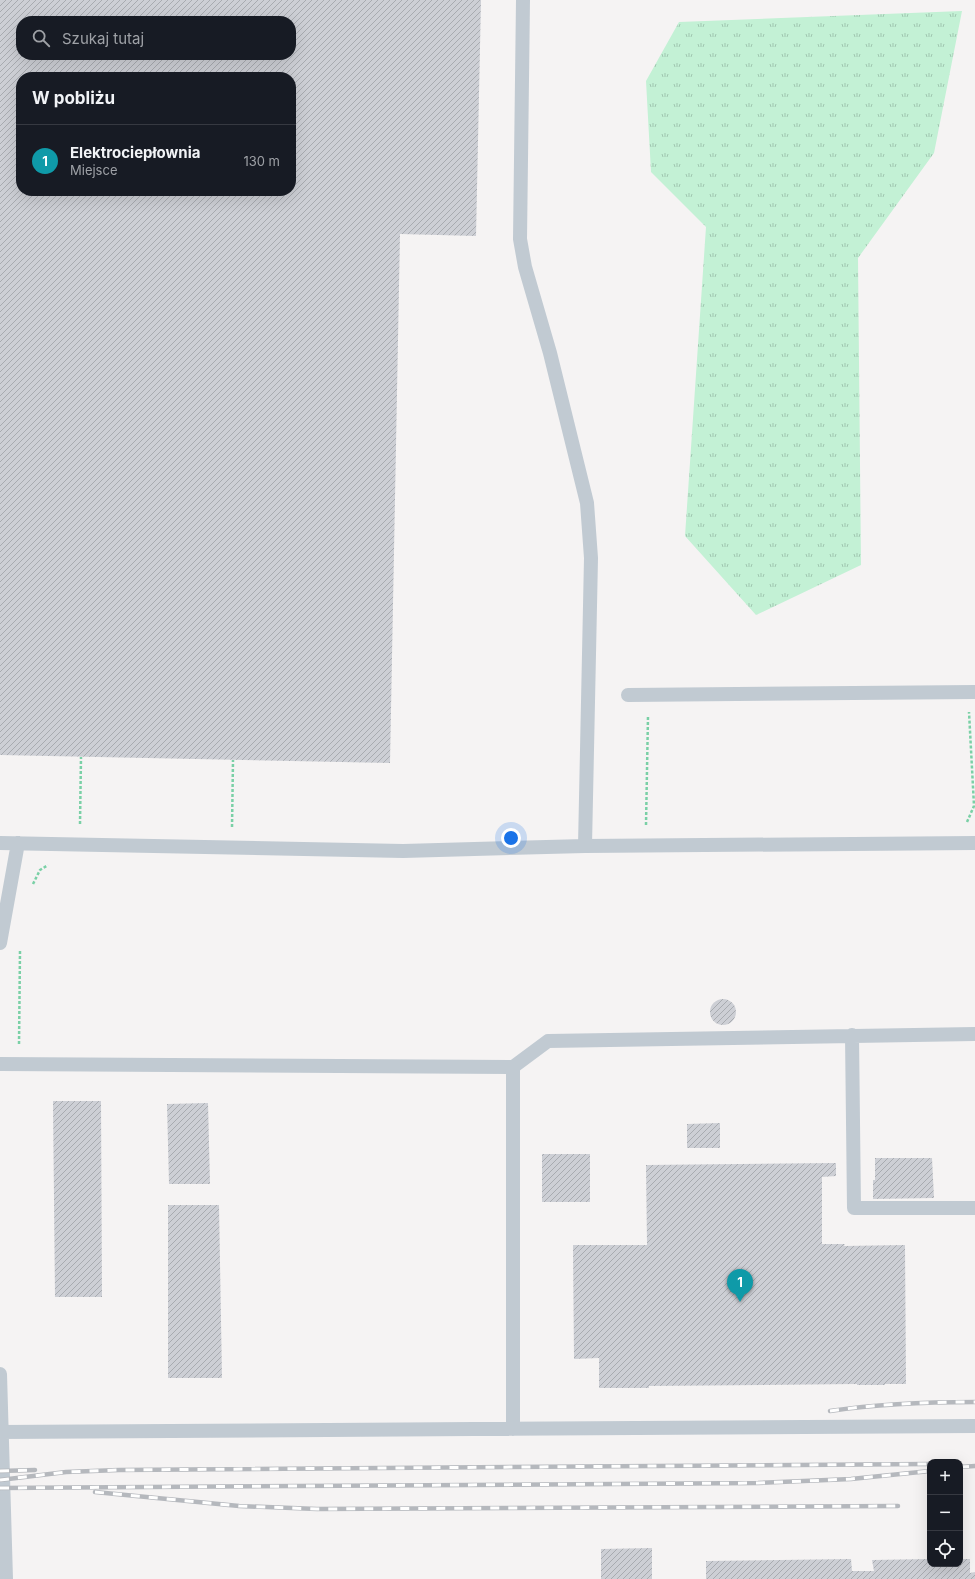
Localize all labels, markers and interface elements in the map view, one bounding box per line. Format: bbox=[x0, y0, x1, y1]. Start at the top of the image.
search box bbox=[16, 16, 296, 60]
icon: search bbox=[30, 27, 52, 49]
text: Szukaj tutaj bbox=[62, 29, 144, 48]
text: W pobliżu bbox=[32, 88, 115, 108]
text: Elektrociepłownia bbox=[70, 143, 200, 162]
text: 1 bbox=[42, 153, 48, 169]
text: 130 m bbox=[243, 153, 280, 169]
text: Miejsce bbox=[70, 162, 118, 178]
your location bbox=[501, 828, 521, 848]
pin: 1 bbox=[727, 1269, 753, 1302]
map controls bbox=[927, 1459, 963, 1567]
button: + bbox=[927, 1459, 963, 1495]
button: − bbox=[927, 1495, 963, 1531]
button: locate bbox=[927, 1531, 963, 1567]

